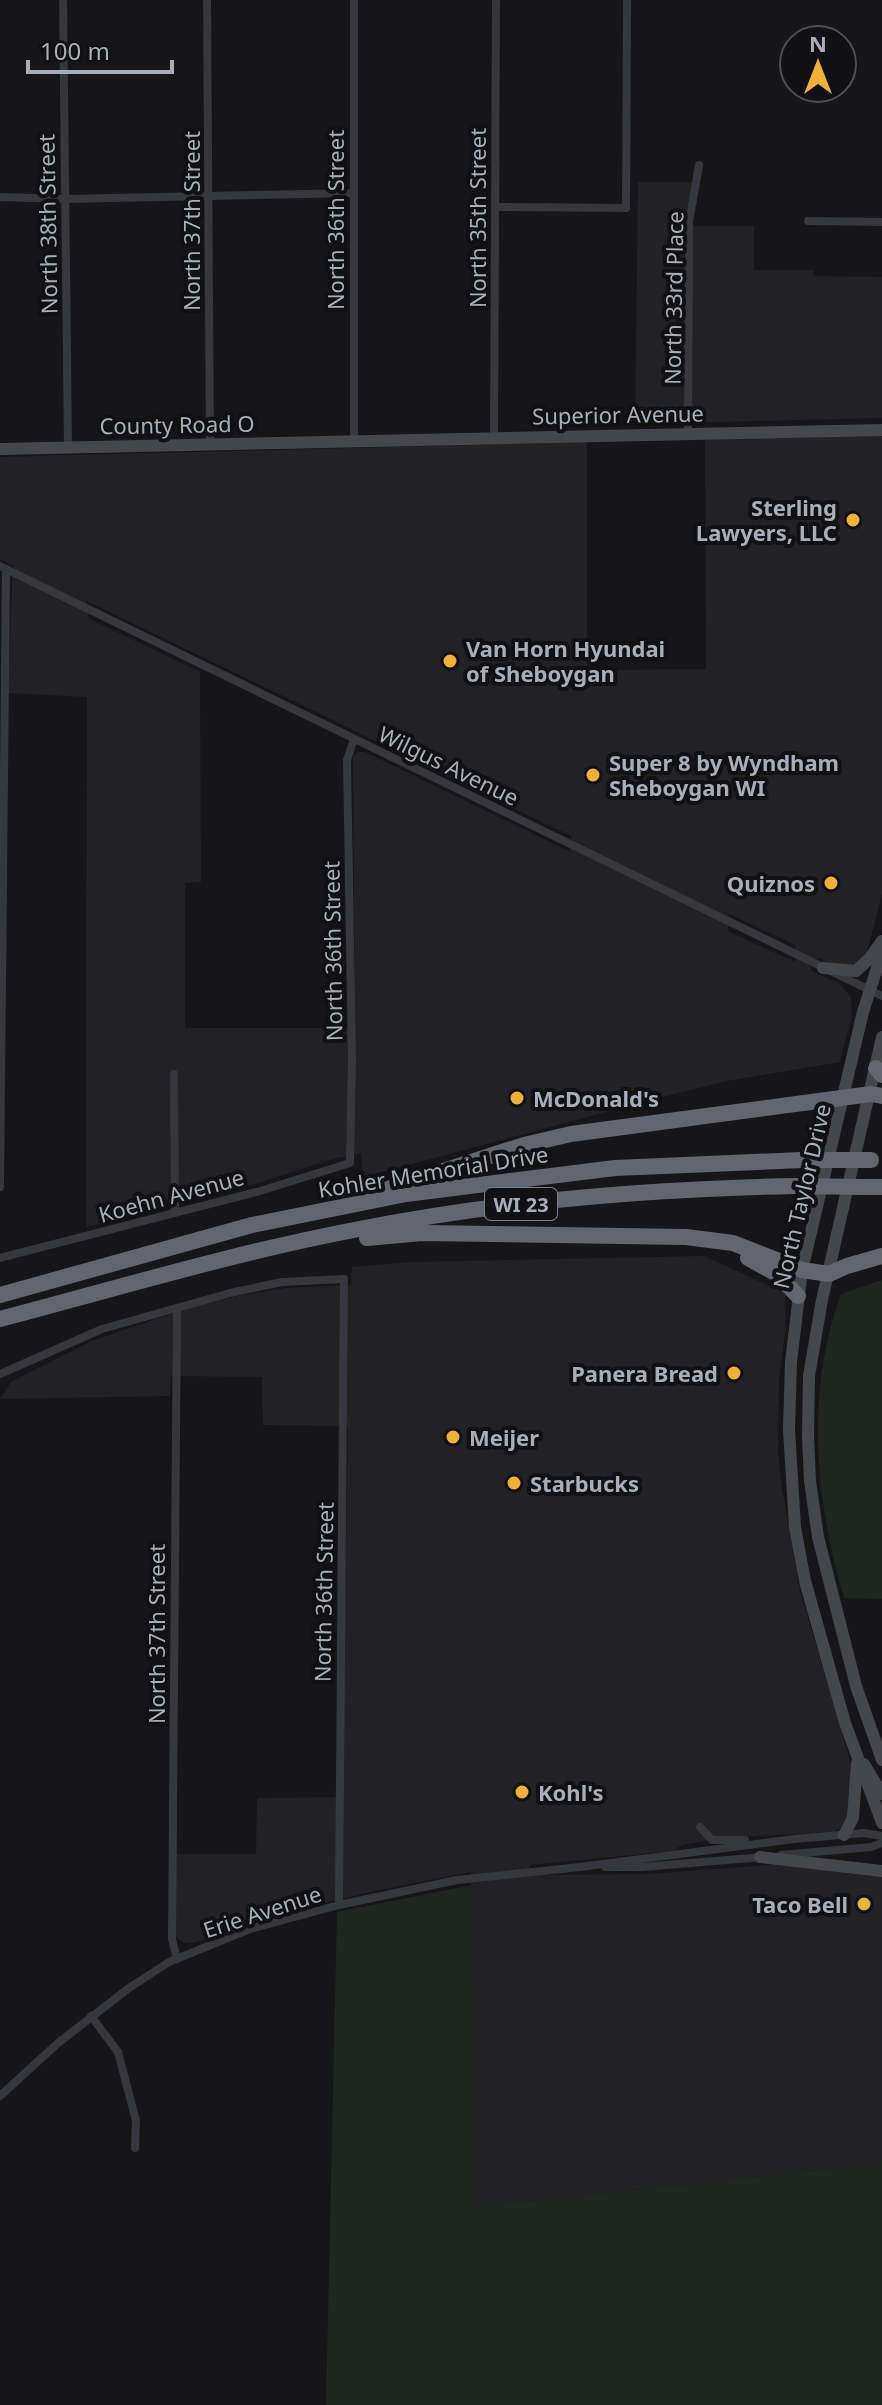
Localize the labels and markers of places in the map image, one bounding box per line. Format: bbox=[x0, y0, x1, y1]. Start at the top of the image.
place label: Sterling Lawyers, LLC bbox=[696, 492, 837, 547]
marker: Sterling Lawyers, LLC bbox=[844, 511, 862, 529]
place label: Van Horn Hyundai of Sheboygan bbox=[466, 633, 665, 688]
marker: Van Horn Hyundai of Sheboygan bbox=[441, 652, 459, 670]
place label: Super 8 by Wyndham Sheboygan WI bbox=[609, 747, 839, 802]
marker: Super 8 by Wyndham Sheboygan WI bbox=[584, 766, 602, 784]
place label: Quiznos bbox=[727, 868, 815, 898]
marker: Quiznos bbox=[822, 874, 840, 892]
place label: McDonald's bbox=[533, 1083, 659, 1113]
marker: McDonald's bbox=[508, 1089, 526, 1107]
place label: Panera Bread bbox=[571, 1358, 718, 1388]
marker: Panera Bread bbox=[725, 1364, 743, 1382]
place label: Meijer bbox=[469, 1422, 539, 1452]
marker: Meijer bbox=[444, 1428, 462, 1446]
place label: Starbucks bbox=[530, 1468, 639, 1498]
marker: Starbucks bbox=[505, 1474, 523, 1492]
place label: Kohl's bbox=[538, 1777, 603, 1807]
marker: Kohl's bbox=[513, 1783, 531, 1801]
place label: Taco Bell bbox=[752, 1889, 848, 1919]
marker: Taco Bell bbox=[855, 1895, 873, 1913]

